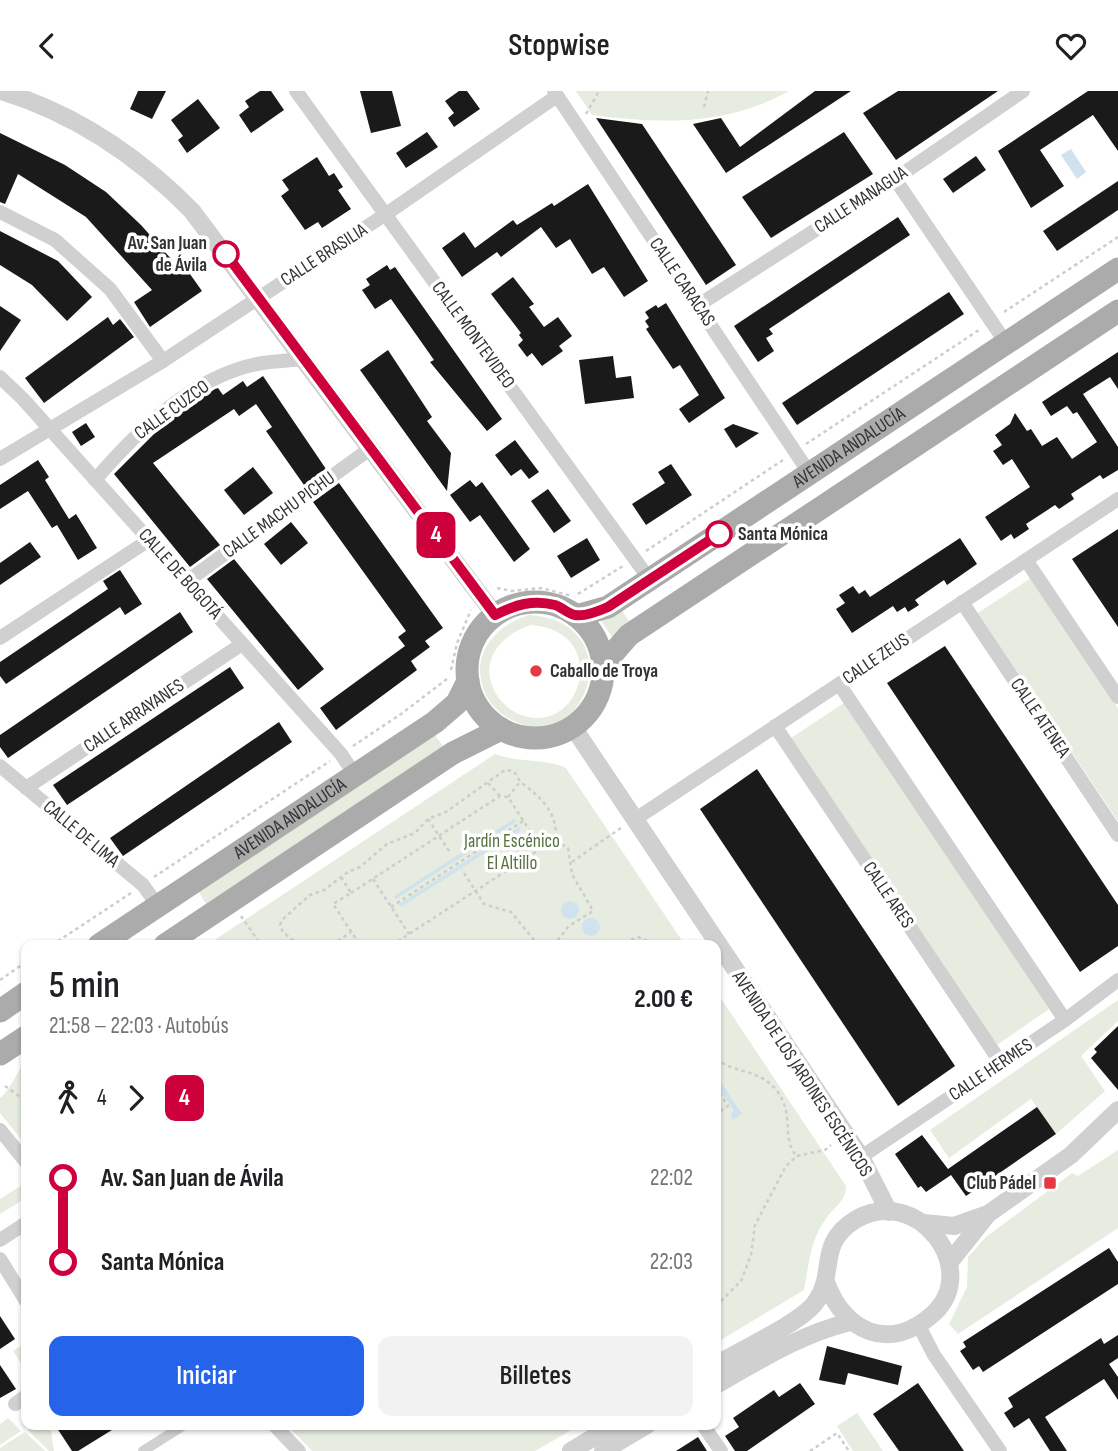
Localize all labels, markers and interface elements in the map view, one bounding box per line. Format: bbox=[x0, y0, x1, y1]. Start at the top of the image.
text: Stopwise bbox=[508, 26, 610, 65]
icon: back bbox=[28, 27, 66, 65]
icon: heart bbox=[1052, 27, 1090, 65]
street label: CALLE MANAGUA bbox=[810, 161, 913, 239]
street label: CALLE BRASILIA bbox=[276, 218, 372, 291]
place label: Av. San Juan de Ávila bbox=[127, 232, 207, 277]
street label: CALLE CARACAS bbox=[644, 233, 720, 331]
marker: Av. San Juan de Ávila bbox=[213, 241, 239, 267]
street label: CALLE MONTEVIDEO bbox=[426, 277, 520, 393]
street label: CALLE CUZCO bbox=[130, 375, 214, 445]
street label: AVENIDA ANDALUCÍA bbox=[787, 401, 910, 494]
street label: CALLE MACHU PICHU bbox=[218, 467, 340, 563]
line badge: 4 bbox=[413, 512, 459, 558]
text: 4 bbox=[430, 520, 442, 549]
marker: Santa Mónica bbox=[706, 521, 732, 547]
place label: Santa Mónica bbox=[738, 523, 828, 546]
street label: CALLE DE BOGOTÁ bbox=[133, 524, 227, 625]
street label: CALLE ZEUS bbox=[838, 628, 914, 690]
place label: Caballo de Troya bbox=[550, 660, 658, 683]
marker: Caballo de Troya bbox=[528, 663, 544, 679]
street label: CALLE ARRAYANES bbox=[79, 674, 189, 758]
street label: CALLE ATENEA bbox=[1005, 674, 1075, 763]
street label: AVENIDA ANDALUCÍA bbox=[228, 772, 351, 865]
street label: CALLE DE LIMA bbox=[38, 795, 125, 873]
park label: Jardín Escénico El Altillo bbox=[463, 830, 560, 875]
street label: CALLE ARES bbox=[857, 857, 919, 933]
text: 5 min bbox=[49, 963, 120, 1008]
street label: AVENIDA DE LOS JARDINES ESCÉNICOS bbox=[726, 966, 877, 1181]
text: 2.00 € bbox=[634, 984, 693, 1015]
text: 21:58 – 22:03 · Autobús bbox=[49, 1012, 229, 1040]
street label: CALLE HERMES bbox=[945, 1034, 1037, 1106]
icon: walk bbox=[49, 1079, 87, 1117]
icon: forward bbox=[117, 1079, 155, 1117]
text: 4 bbox=[179, 1083, 190, 1112]
text: 4 bbox=[97, 1084, 107, 1112]
text: Av. San Juan de Ávila bbox=[101, 1163, 284, 1194]
text: 22:02 bbox=[650, 1164, 693, 1192]
place label: Club Pádel bbox=[966, 1172, 1036, 1195]
marker: Club Pádel bbox=[1042, 1175, 1058, 1191]
text: Santa Mónica bbox=[101, 1247, 224, 1278]
text: 22:03 bbox=[650, 1248, 693, 1276]
button: Iniciar bbox=[49, 1336, 364, 1416]
button: Billetes bbox=[378, 1336, 693, 1416]

